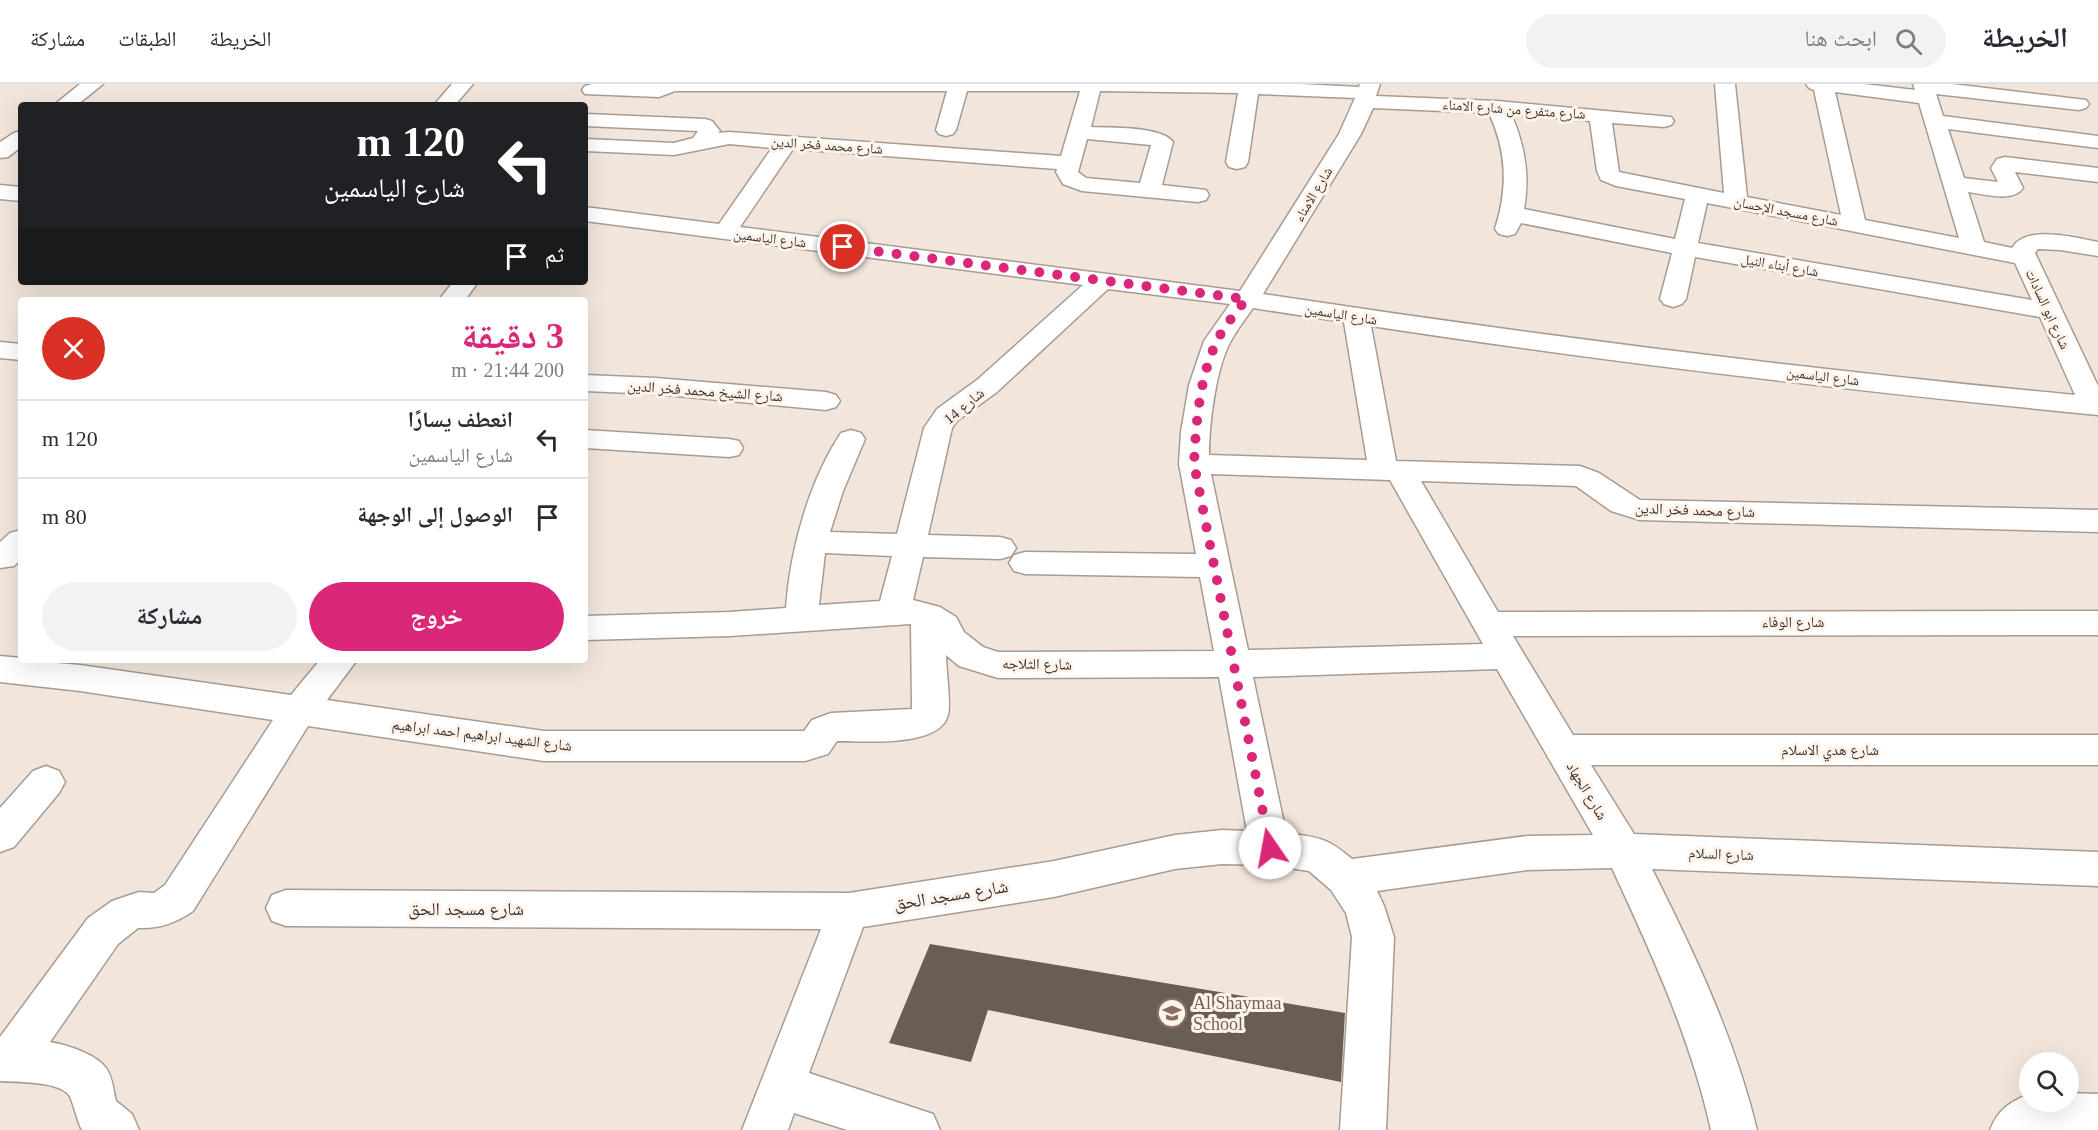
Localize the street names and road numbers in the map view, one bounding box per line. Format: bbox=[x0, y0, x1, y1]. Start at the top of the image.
street label: شارع متفرع من شارع الامناء bbox=[1442, 97, 1586, 124]
street label: شارع محمد فخر الدين bbox=[770, 134, 883, 159]
street label: شارع الامناء bbox=[1291, 164, 1337, 225]
street label: شارع مسجد الإحسان bbox=[1732, 194, 1839, 231]
street label: شارع الياسمين bbox=[732, 227, 807, 252]
street label: شارع أبناء النيل bbox=[1740, 251, 1820, 282]
street label: شارع ابو السادات bbox=[2021, 267, 2073, 352]
street label: شارع الياسمين bbox=[1303, 301, 1378, 330]
street label: شارع الياسمين bbox=[1785, 365, 1860, 390]
street label: شارع الشيخ محمد فخر الدين bbox=[627, 378, 783, 406]
street label: شارع 14 bbox=[941, 385, 989, 429]
street label: شارع محمد فخر الدين bbox=[1635, 500, 1755, 522]
street label: شارع الوفاء bbox=[1762, 614, 1824, 632]
street label: شارع الثلاجه bbox=[1002, 655, 1072, 675]
street label: شارع الشهيد ابراهيم احمد ابراهيم bbox=[391, 716, 573, 756]
street label: شارع هدي الاسلام bbox=[1781, 742, 1879, 762]
street label: شارع الجهاد bbox=[1562, 759, 1611, 824]
street label: شارع السلام bbox=[1688, 845, 1754, 865]
street label: شارع مسجد الحق bbox=[892, 876, 1010, 915]
street label: شارع مسجد الحق bbox=[408, 899, 524, 920]

